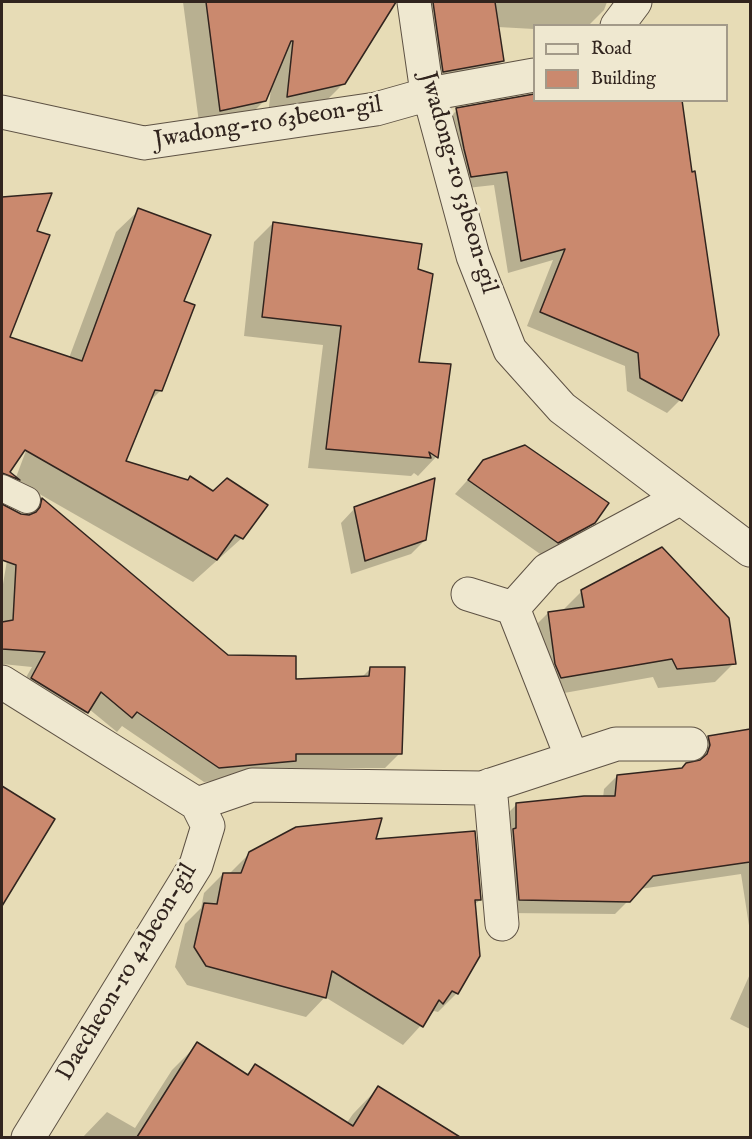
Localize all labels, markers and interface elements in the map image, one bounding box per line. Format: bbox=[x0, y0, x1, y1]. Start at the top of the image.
legend bbox=[533, 24, 728, 102]
text: Road bbox=[591, 38, 632, 61]
text: Building bbox=[591, 68, 656, 91]
street label: Jwadong-ro 53beon-gil bbox=[412, 69, 502, 297]
street label: Jwadong-ro 63beon-gil bbox=[152, 92, 384, 156]
street label: Daecheon-ro 42beon-gil bbox=[52, 859, 204, 1087]

